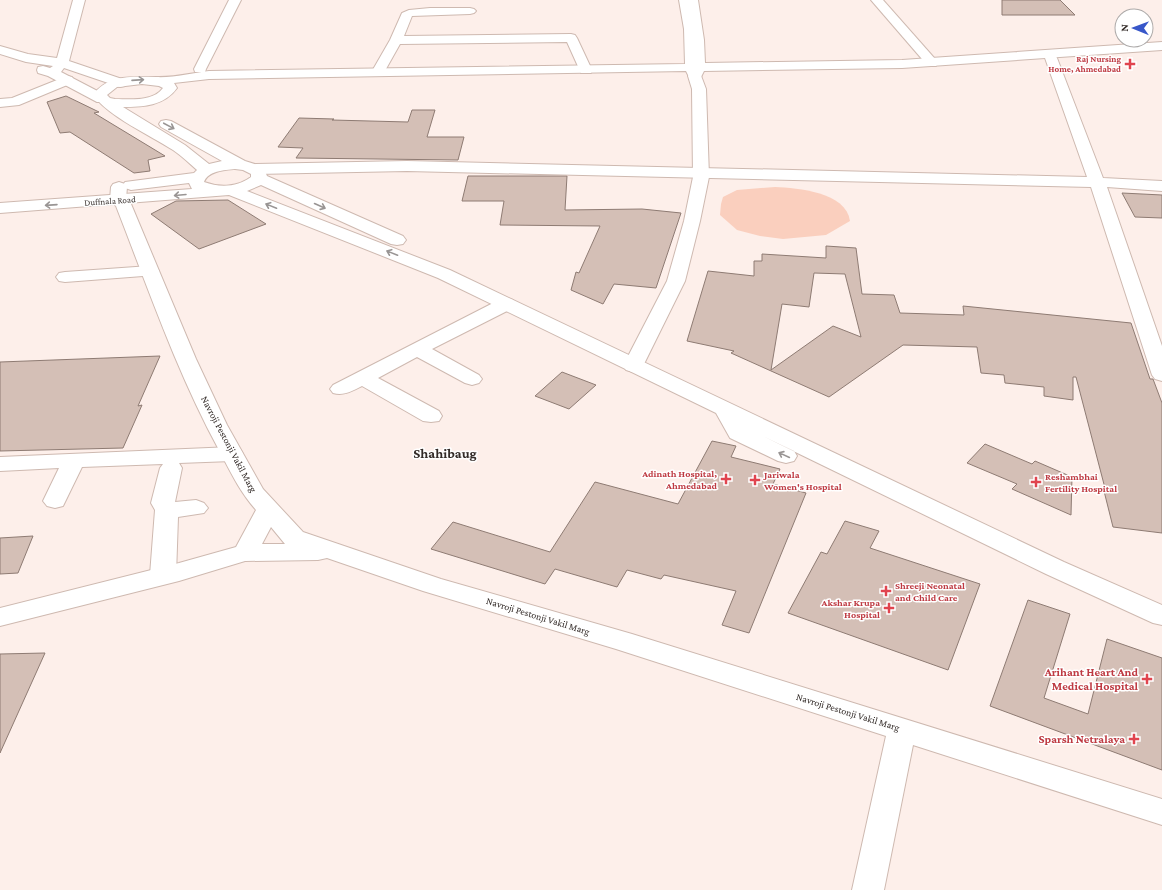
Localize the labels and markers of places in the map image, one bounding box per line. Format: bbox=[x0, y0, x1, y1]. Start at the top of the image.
place label: Raj Nursing Home, Ahmedabad bbox=[1048, 54, 1121, 74]
marker: Raj Nursing Home, Ahmedabad bbox=[1124, 58, 1136, 70]
place label: Adinath Hospital, Ahmedabad bbox=[641, 468, 718, 491]
place label: Jariwala Women's Hospital bbox=[763, 469, 842, 492]
place label: Reshambhai Fertility Hospital bbox=[1045, 471, 1117, 494]
marker: Adinath Hospital, Ahmedabad bbox=[720, 473, 732, 485]
marker: Jariwala Women's Hospital bbox=[749, 474, 761, 486]
marker: Reshambhai Fertility Hospital bbox=[1030, 476, 1042, 488]
place label: Shreeji Neonatal and Child Care bbox=[895, 580, 965, 603]
marker: Shreeji Neonatal and Child Care bbox=[880, 585, 892, 597]
place label: Akshar Krupa Hospital bbox=[821, 597, 880, 620]
marker: Akshar Krupa Hospital bbox=[883, 602, 895, 614]
place label: Arihant Heart And Medical Hospital bbox=[1044, 665, 1138, 693]
marker: Arihant Heart And Medical Hospital bbox=[1141, 673, 1153, 685]
place label: Sparsh Netralaya bbox=[1039, 732, 1125, 746]
marker: Sparsh Netralaya bbox=[1128, 733, 1140, 745]

